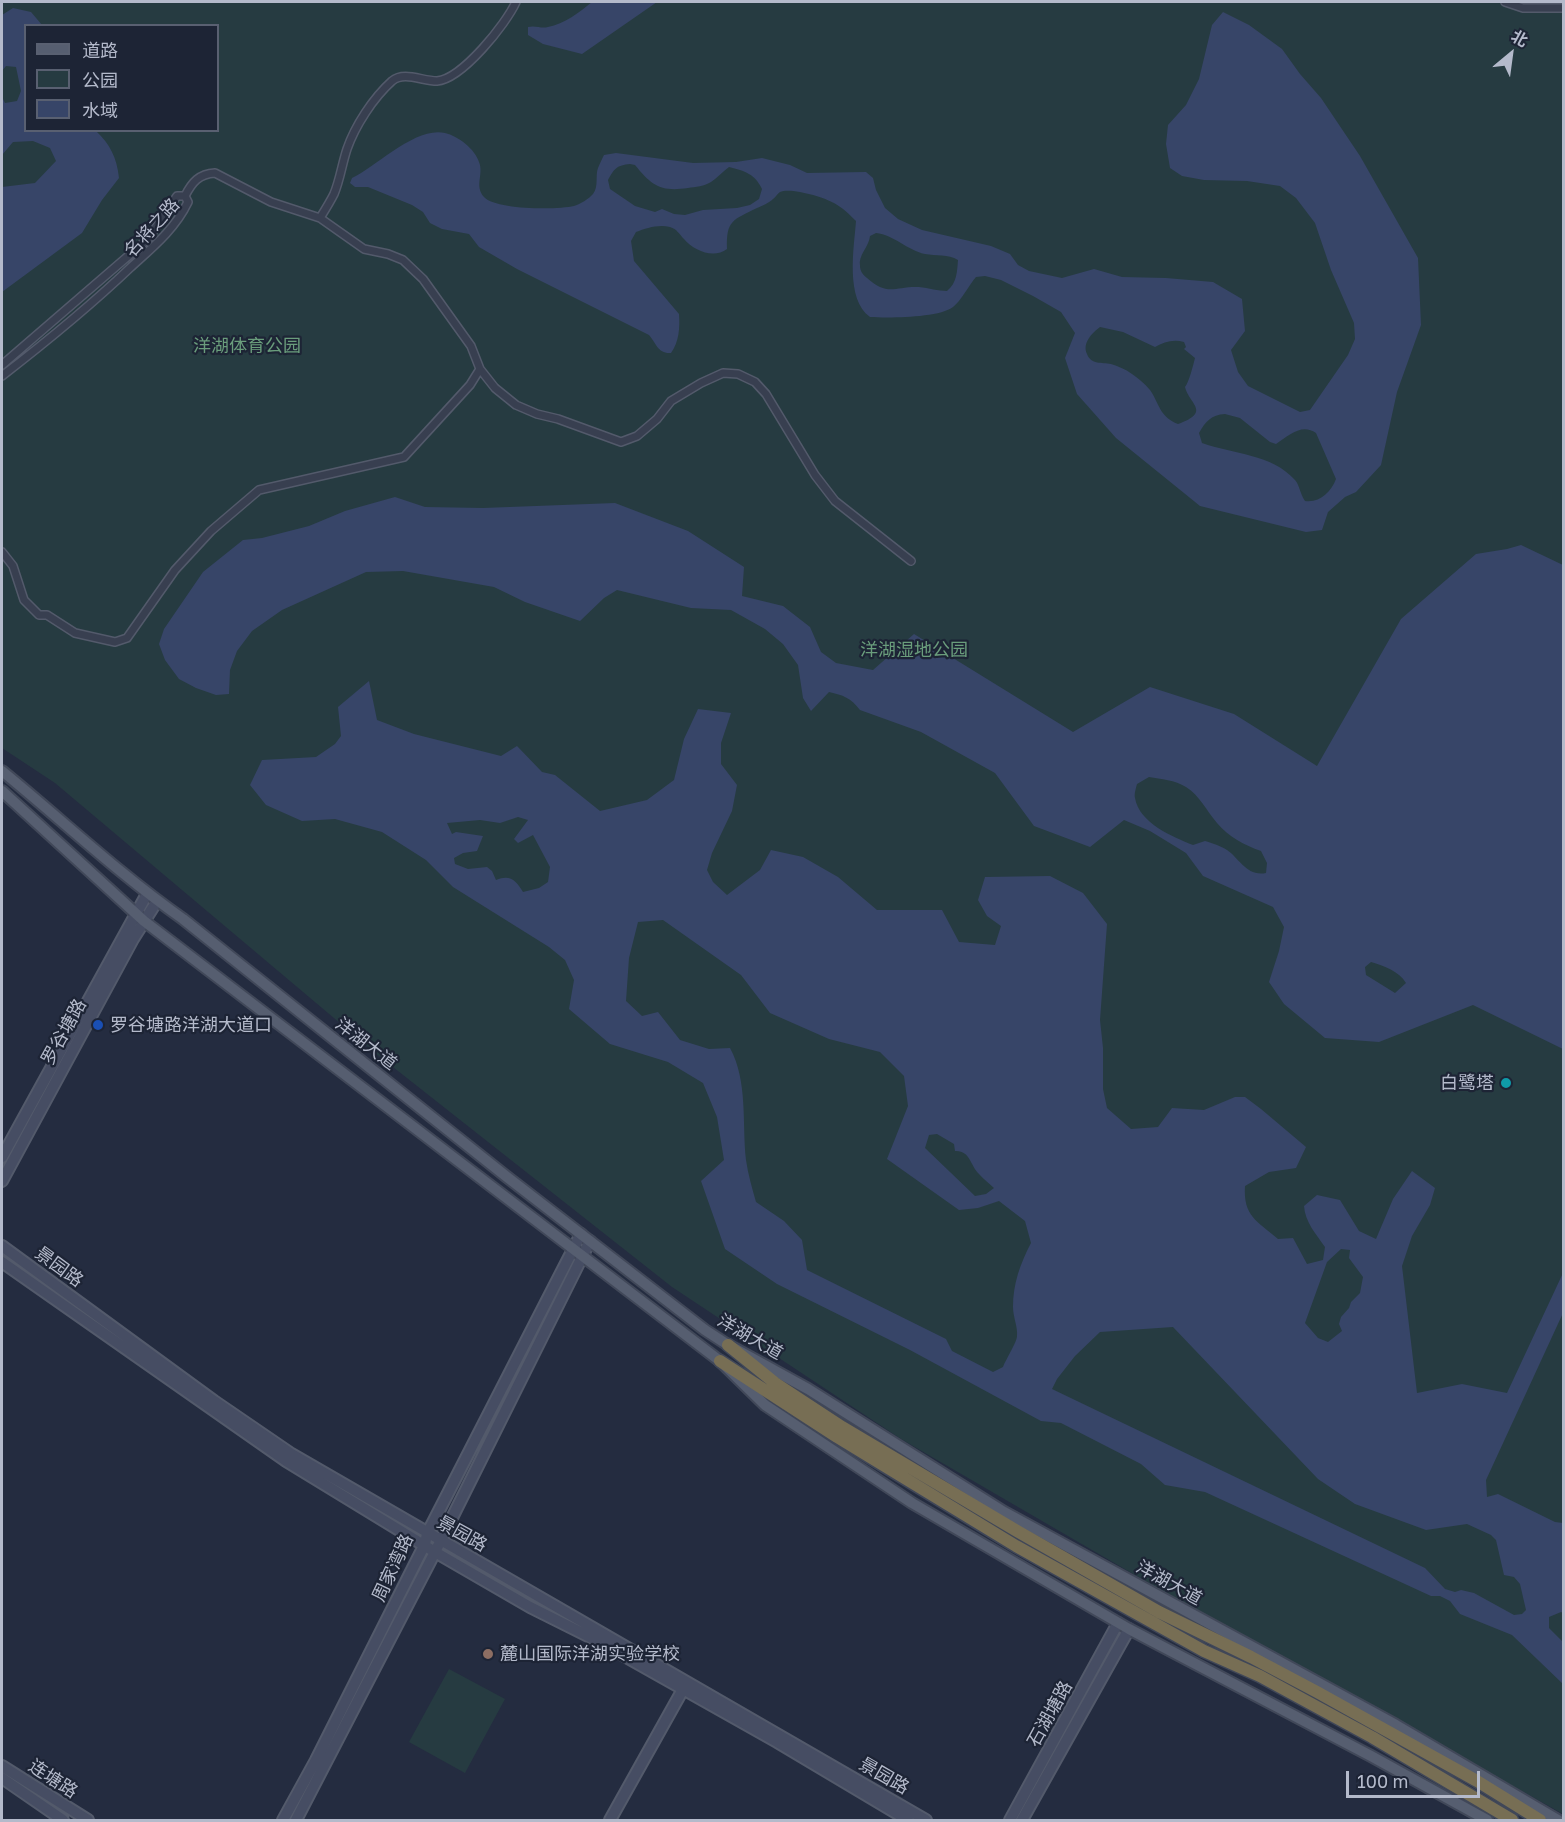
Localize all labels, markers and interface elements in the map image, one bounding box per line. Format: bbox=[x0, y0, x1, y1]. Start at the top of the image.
legend bbox=[24, 24, 219, 132]
north arrow bbox=[1481, 24, 1541, 84]
text: 北 bbox=[1508, 26, 1532, 51]
text: 道路 bbox=[82, 39, 118, 61]
text: 公园 bbox=[82, 69, 118, 91]
text: 水域 bbox=[82, 99, 118, 121]
street label: 名将之路 bbox=[120, 194, 184, 262]
park label: 洋湖体育公园 bbox=[193, 335, 301, 357]
park label: 洋湖湿地公园 bbox=[860, 639, 968, 661]
street label: 罗谷塘路 bbox=[37, 995, 91, 1069]
street label: 洋湖大道 bbox=[331, 1013, 401, 1075]
place label: 罗谷塘路洋湖大道口 bbox=[110, 1014, 272, 1036]
marker: 罗谷塘路洋湖大道口 bbox=[91, 1018, 105, 1032]
place label: 白鹭塔 bbox=[1440, 1072, 1494, 1094]
marker: 白鹭塔 bbox=[1499, 1076, 1513, 1090]
street label: 景园路 bbox=[31, 1242, 87, 1292]
street label: 洋湖大道 bbox=[713, 1310, 787, 1364]
street label: 景园路 bbox=[433, 1511, 491, 1557]
street label: 周家湾路 bbox=[368, 1531, 418, 1605]
street label: 洋湖大道 bbox=[1132, 1556, 1206, 1610]
place label: 麓山国际洋湖实验学校 bbox=[500, 1643, 680, 1665]
marker: 麓山国际洋湖实验学校 bbox=[481, 1647, 495, 1661]
street label: 石湖塘路 bbox=[1023, 1677, 1077, 1751]
street label: 景园路 bbox=[855, 1753, 913, 1799]
street label: 连塘路 bbox=[24, 1755, 82, 1803]
scale bar bbox=[1349, 1759, 1482, 1797]
text: 100 m bbox=[1357, 1770, 1408, 1792]

